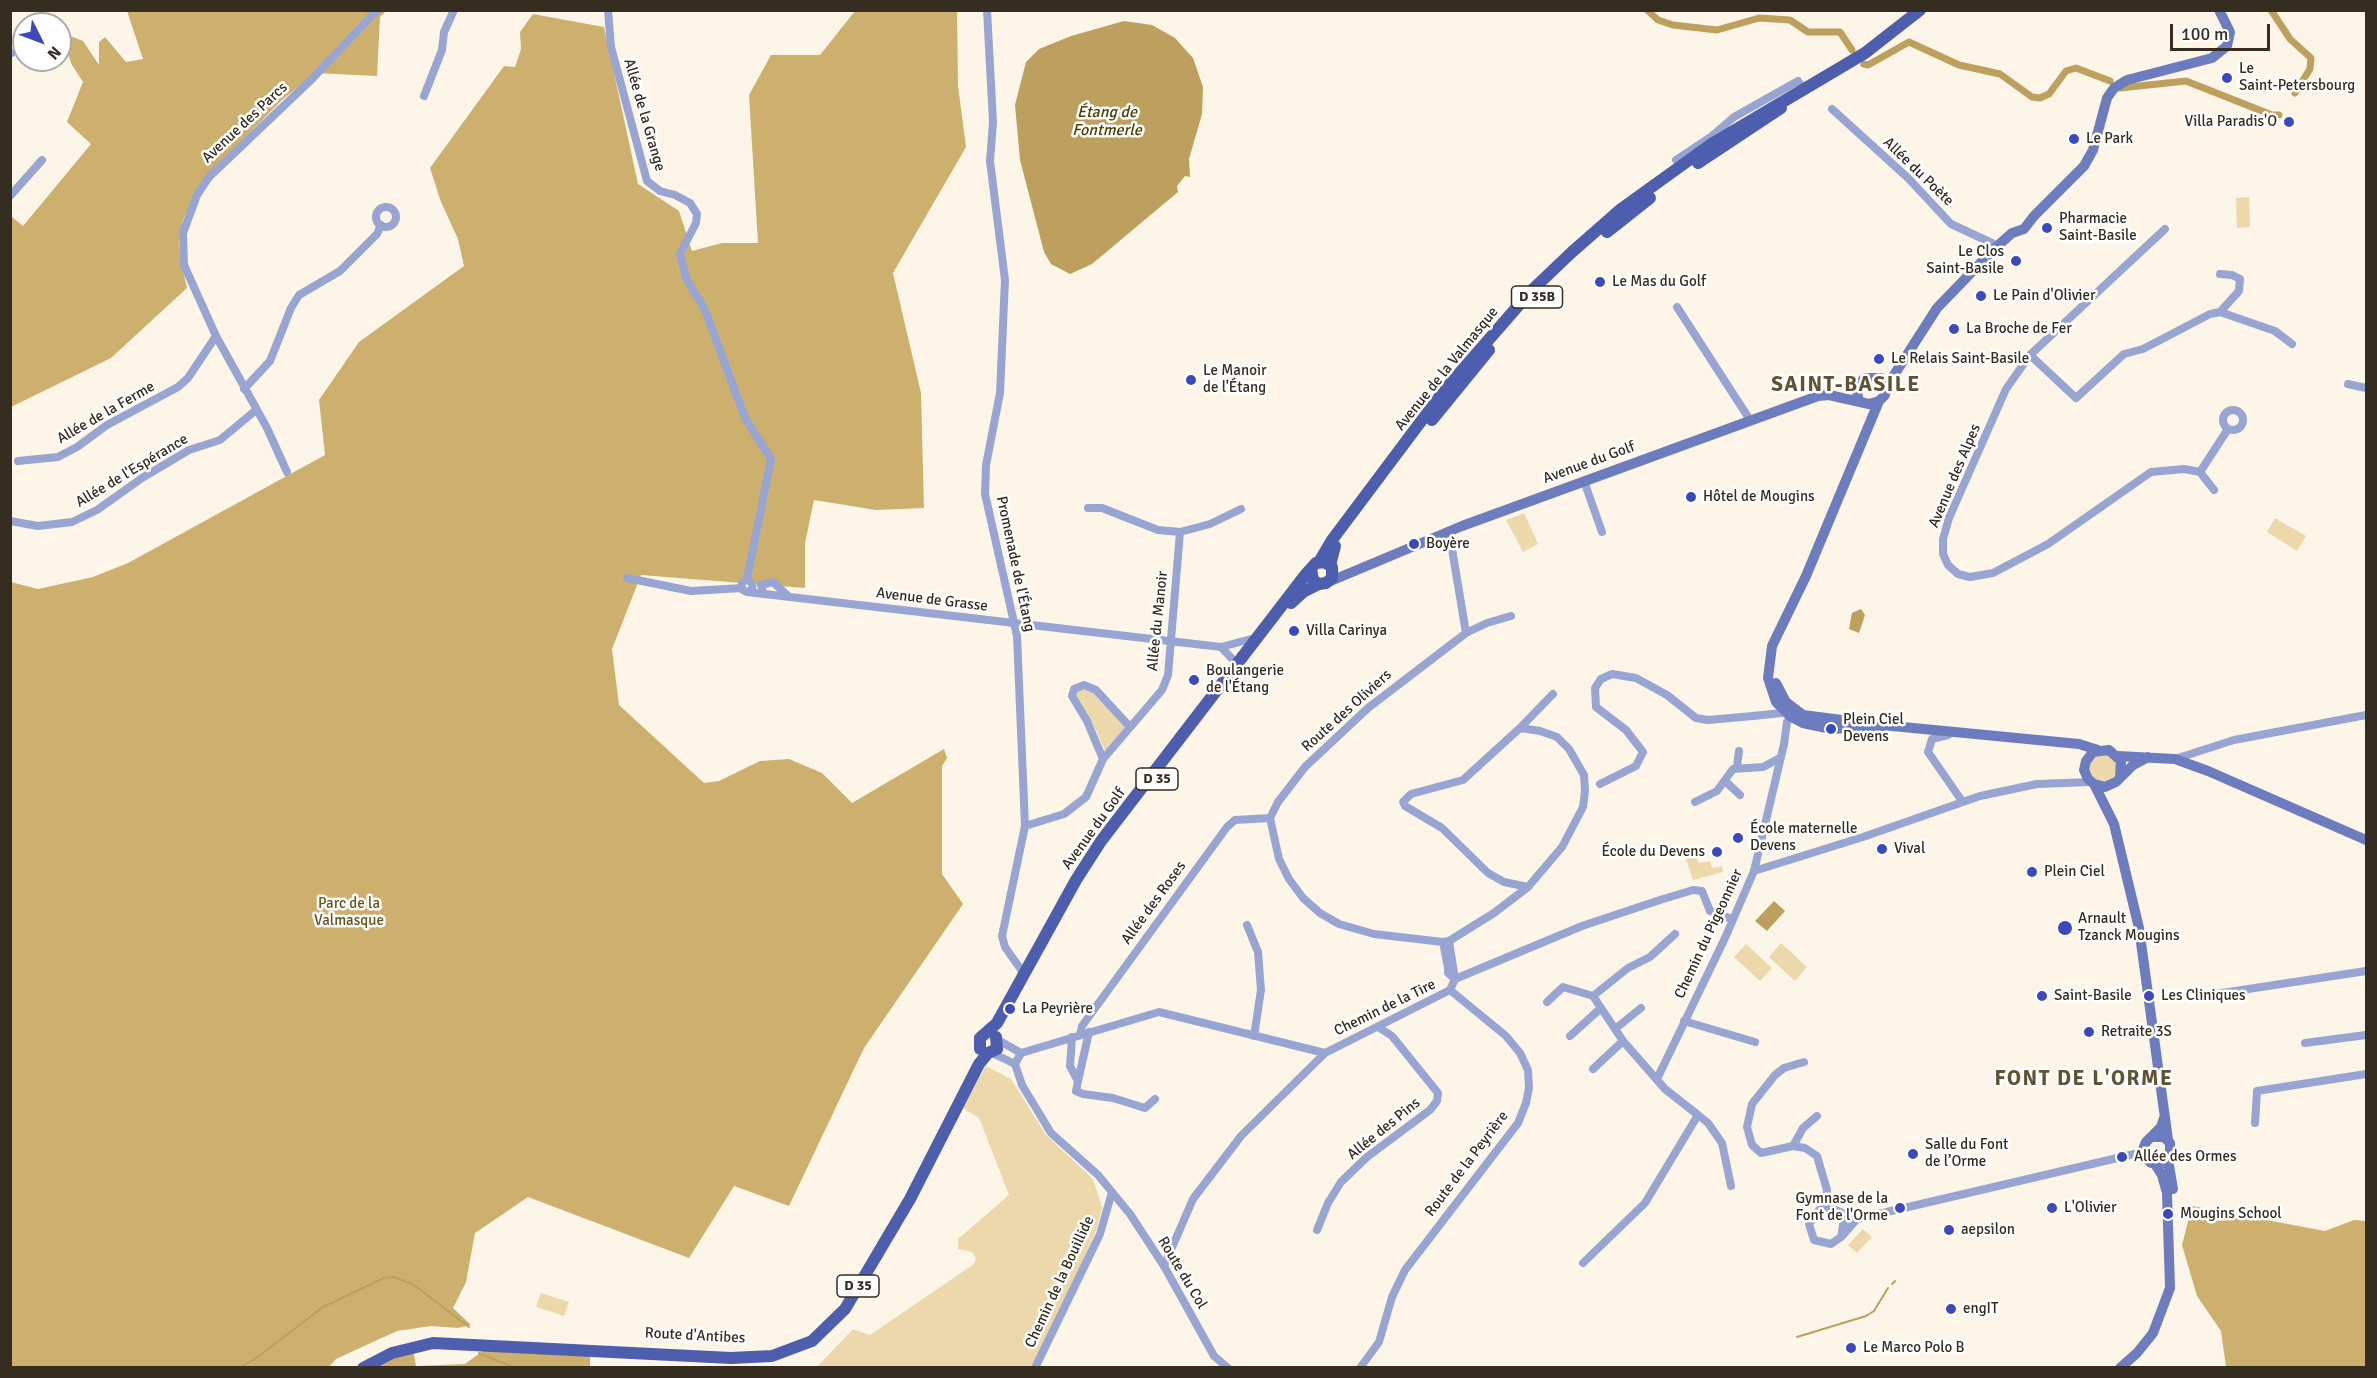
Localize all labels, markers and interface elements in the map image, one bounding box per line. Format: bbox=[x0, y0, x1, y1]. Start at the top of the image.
north arrow bbox=[12, 12, 72, 72]
scale bar bbox=[2173, 12, 2274, 50]
text: 100 m bbox=[2181, 23, 2228, 45]
text: N bbox=[43, 42, 65, 64]
street label: Allée de la Grange bbox=[619, 57, 669, 173]
place label: Le Saint-Petersbourg bbox=[2239, 60, 2355, 95]
marker: Le Saint-Petersbourg bbox=[2220, 71, 2234, 85]
street label: Avenue des Parcs bbox=[199, 79, 291, 167]
water label: Étang de Fontmerle bbox=[1072, 103, 1142, 141]
place label: Villa Paradis'O bbox=[2185, 113, 2277, 131]
marker: Villa Paradis'O bbox=[2282, 115, 2296, 129]
place label: Le Park bbox=[2086, 130, 2133, 148]
marker: Le Park bbox=[2067, 132, 2081, 146]
street label: Allée du Poète bbox=[1879, 134, 1957, 210]
place label: Pharmacie Saint-Basile bbox=[2059, 210, 2137, 245]
marker: Pharmacie Saint-Basile bbox=[2040, 221, 2054, 235]
place label: Le Clos Saint-Basile bbox=[1926, 243, 2004, 278]
marker: Le Clos Saint-Basile bbox=[2009, 254, 2023, 268]
place label: Le Mas du Golf bbox=[1612, 273, 1706, 291]
marker: Le Mas du Golf bbox=[1593, 275, 1607, 289]
road number: D 35B bbox=[1512, 286, 1562, 308]
place label: Le Pain d'Olivier bbox=[1993, 287, 2095, 305]
marker: Le Pain d'Olivier bbox=[1974, 289, 1988, 303]
street label: Avenue de la Valmasque bbox=[1392, 303, 1502, 435]
place label: La Broche de Fer bbox=[1966, 320, 2072, 338]
marker: La Broche de Fer bbox=[1947, 322, 1961, 336]
place label: Le Relais Saint-Basile bbox=[1891, 350, 2029, 368]
marker: Le Relais Saint-Basile bbox=[1872, 352, 1886, 366]
place label: Le Manoir de l'Étang bbox=[1203, 362, 1267, 397]
district label: SAINT-BASILE bbox=[1771, 372, 1921, 398]
marker: Le Manoir de l'Étang bbox=[1184, 373, 1198, 387]
street label: Allée de la Ferme bbox=[54, 378, 158, 448]
street label: Avenue des Alpes bbox=[1925, 421, 1985, 531]
street label: Allée de l'Espérance bbox=[73, 430, 191, 512]
street label: Avenue du Golf bbox=[1541, 438, 1637, 488]
place label: Hôtel de Mougins bbox=[1703, 488, 1815, 506]
marker: Hôtel de Mougins bbox=[1684, 490, 1698, 504]
street label: Promenade de l'Étang bbox=[992, 494, 1038, 634]
place label: Boyère bbox=[1426, 535, 1470, 553]
marker: Boyère bbox=[1407, 537, 1421, 551]
street label: Allée du Manoir bbox=[1144, 570, 1172, 672]
street label: Avenue de Grasse bbox=[875, 584, 989, 616]
place label: Villa Carinya bbox=[1306, 622, 1387, 640]
marker: Villa Carinya bbox=[1287, 624, 1301, 638]
place label: Boulangerie de l'Étang bbox=[1206, 662, 1284, 697]
street label: Route des Oliviers bbox=[1298, 666, 1396, 756]
marker: Boulangerie de l'Étang bbox=[1187, 673, 1201, 687]
place label: Plein Ciel Devens bbox=[1843, 711, 1904, 746]
marker: Plein Ciel Devens bbox=[1824, 722, 1838, 736]
road number: D 35 bbox=[1136, 768, 1178, 790]
street label: Avenue du Golf bbox=[1058, 785, 1130, 873]
place label: École maternelle Devens bbox=[1750, 820, 1857, 855]
marker: École maternelle Devens bbox=[1731, 831, 1745, 845]
place label: Vival bbox=[1894, 840, 1925, 858]
marker: Vival bbox=[1875, 842, 1889, 856]
place label: École du Devens bbox=[1601, 843, 1705, 861]
marker: École du Devens bbox=[1710, 845, 1724, 859]
street label: Allée des Roses bbox=[1118, 858, 1190, 948]
place label: Plein Ciel bbox=[2044, 863, 2105, 881]
marker: Plein Ciel bbox=[2025, 865, 2039, 879]
street label: Chemin du Pigeonnier bbox=[1671, 866, 1747, 1002]
park label: Parc de la Valmasque bbox=[314, 895, 384, 930]
place label: Arnault Tzanck Mougins bbox=[2078, 910, 2180, 945]
marker: Arnault Tzanck Mougins bbox=[2056, 919, 2074, 937]
street label: Chemin de la Tire bbox=[1331, 976, 1439, 1040]
place label: Saint-Basile bbox=[2054, 987, 2132, 1005]
place label: Les Cliniques bbox=[2161, 987, 2246, 1005]
marker: Saint-Basile bbox=[2035, 989, 2049, 1003]
marker: Les Cliniques bbox=[2142, 989, 2156, 1003]
place label: La Peyrière bbox=[1022, 1000, 1093, 1018]
marker: La Peyrière bbox=[1003, 1002, 1017, 1016]
place label: Retraite 3S bbox=[2101, 1023, 2172, 1041]
marker: Retraite 3S bbox=[2082, 1025, 2096, 1039]
district label: FONT DE L'ORME bbox=[1995, 1066, 2173, 1092]
street label: Allée des Pins bbox=[1344, 1094, 1424, 1164]
street label: Route de la Peyrière bbox=[1421, 1108, 1513, 1220]
place label: Salle du Font de l’Orme bbox=[1925, 1136, 2008, 1171]
marker: Salle du Font de l’Orme bbox=[1906, 1147, 1920, 1161]
place label: Allée des Ormes bbox=[2134, 1148, 2237, 1166]
marker: Allée des Ormes bbox=[2115, 1150, 2129, 1164]
place label: Gymnase de la Font de l'Orme bbox=[1795, 1190, 1888, 1225]
place label: L'Olivier bbox=[2064, 1199, 2117, 1217]
marker: Gymnase de la Font de l'Orme bbox=[1893, 1201, 1907, 1215]
marker: L'Olivier bbox=[2045, 1201, 2059, 1215]
place label: Mougins School bbox=[2180, 1205, 2282, 1223]
marker: Mougins School bbox=[2161, 1207, 2175, 1221]
street label: Chemin de la Bouillide bbox=[1022, 1213, 1098, 1351]
place label: aepsilon bbox=[1961, 1221, 2015, 1239]
marker: aepsilon bbox=[1942, 1223, 1956, 1237]
street label: Route du Col bbox=[1153, 1234, 1211, 1312]
road number: D 35 bbox=[837, 1275, 879, 1297]
place label: engIT bbox=[1963, 1300, 1998, 1318]
marker: engIT bbox=[1944, 1302, 1958, 1316]
street label: Route d'Antibes bbox=[644, 1324, 746, 1348]
place label: Le Marco Polo B bbox=[1863, 1339, 1965, 1357]
marker: Le Marco Polo B bbox=[1844, 1341, 1858, 1355]

